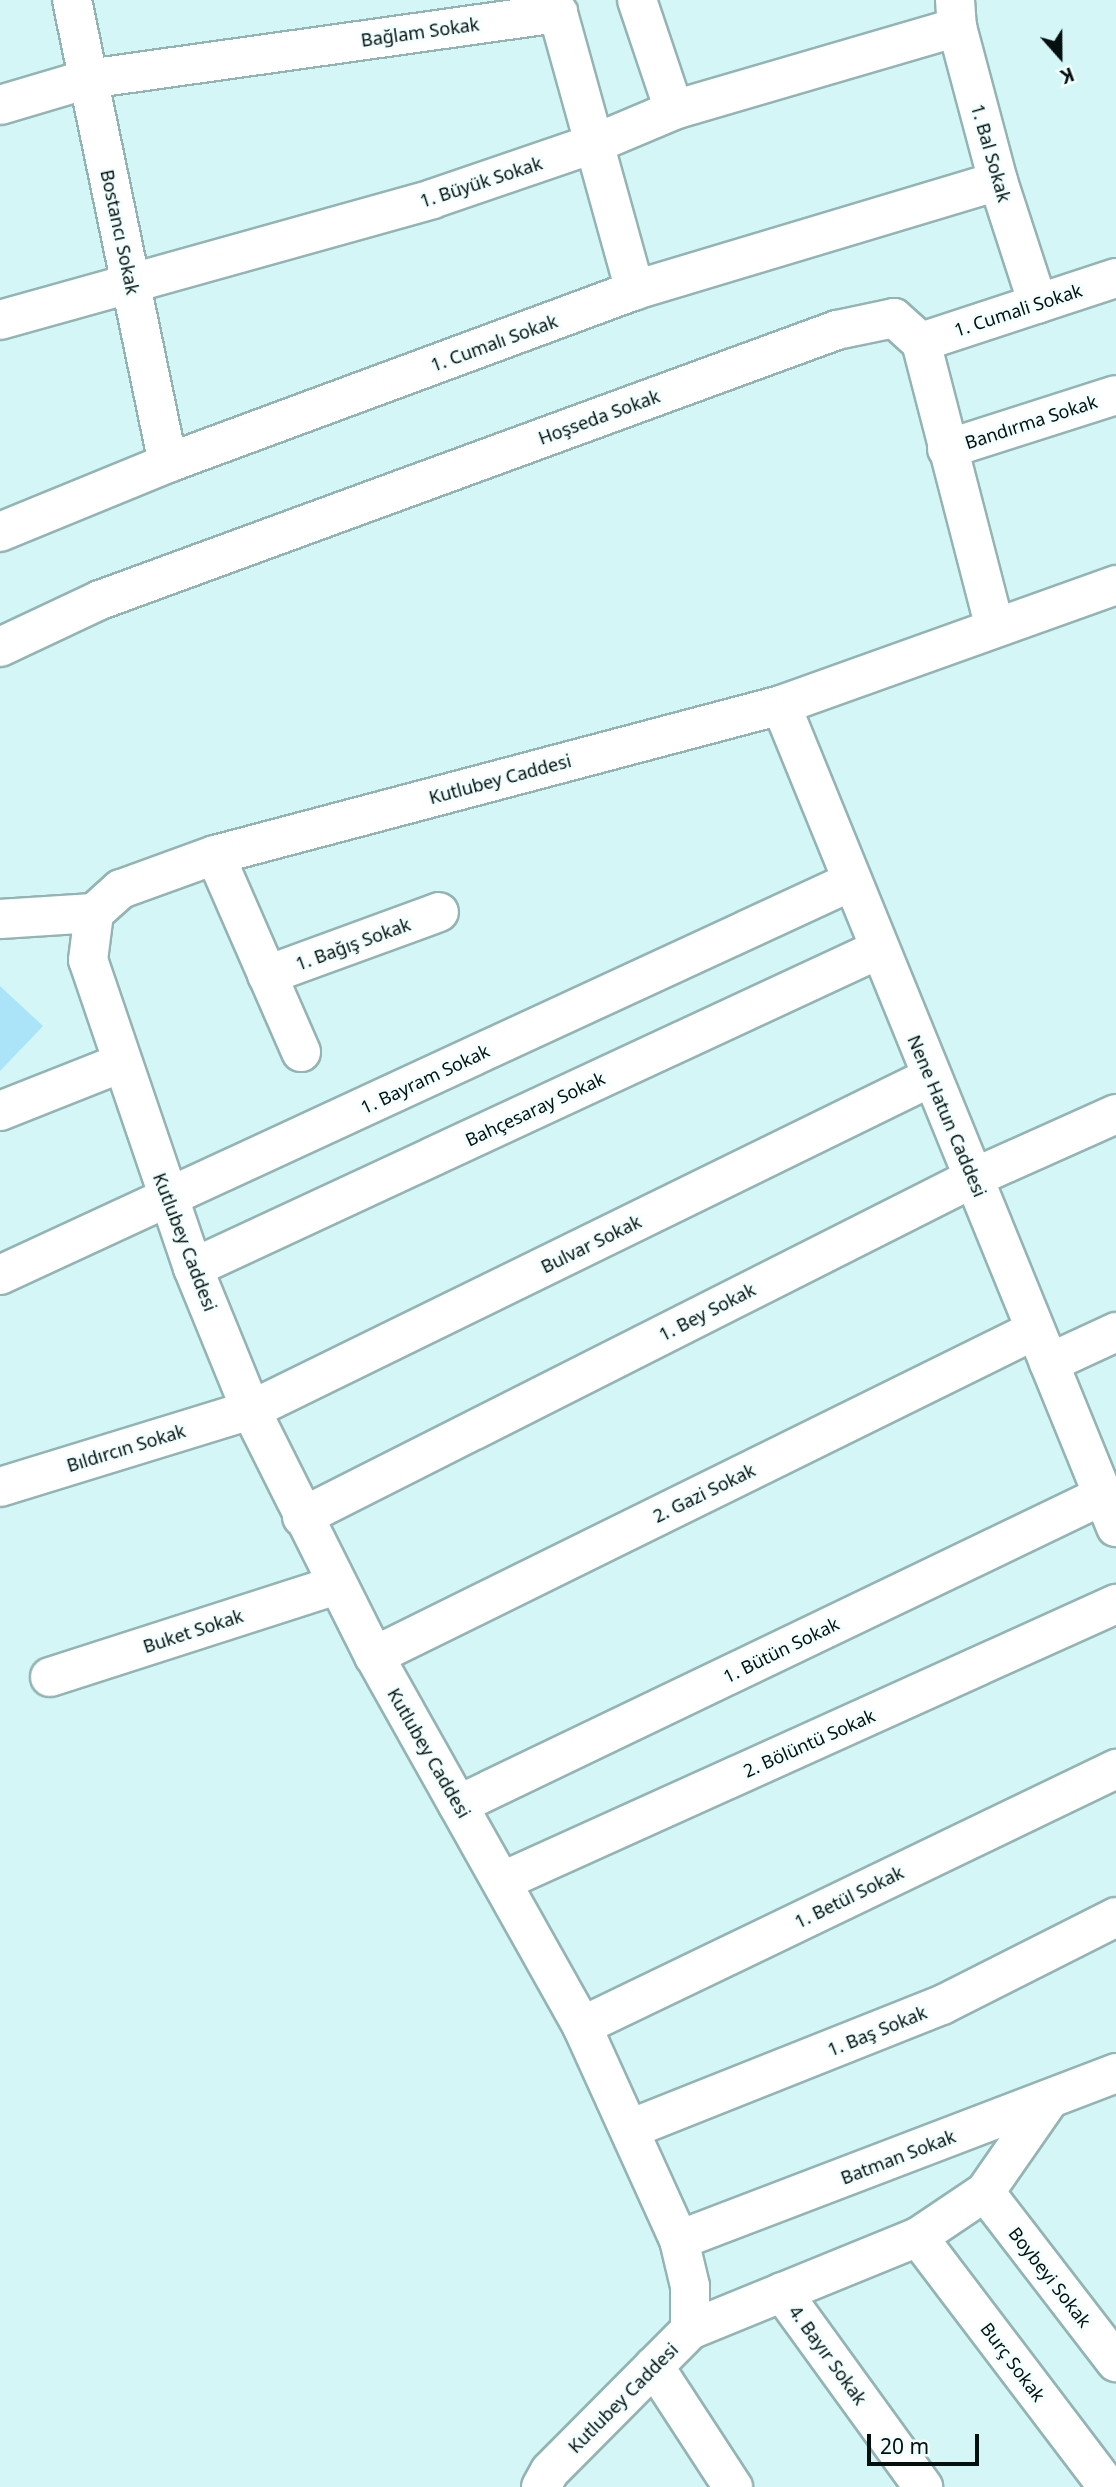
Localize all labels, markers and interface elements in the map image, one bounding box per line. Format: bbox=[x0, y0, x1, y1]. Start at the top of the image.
street label: Bağlam Sokak bbox=[359, 13, 481, 51]
north arrow bbox=[1025, 21, 1095, 91]
text: K bbox=[1057, 61, 1078, 90]
street label: 1. Bal Sokak bbox=[967, 101, 1015, 205]
street label: 1. Büyük Sokak bbox=[417, 152, 545, 212]
street label: Bostancı Sokak bbox=[96, 168, 144, 296]
street label: 1. Cumali Sokak bbox=[951, 279, 1085, 341]
street label: 1. Cumalı Sokak bbox=[428, 310, 560, 376]
street label: Hoşseda Sokak bbox=[535, 385, 663, 449]
street label: Bandırma Sokak bbox=[962, 390, 1100, 454]
street label: Kutlubey Caddesi bbox=[427, 750, 573, 808]
street label: 1. Bağış Sokak bbox=[293, 913, 413, 975]
street label: Nene Hatun Caddesi bbox=[903, 1032, 991, 1200]
street label: 1. Bayram Sokak bbox=[357, 1040, 493, 1118]
street label: Bahçesaray Sokak bbox=[462, 1067, 608, 1151]
street label: Kutlubey Caddesi bbox=[149, 1170, 221, 1314]
street label: Bulvar Sokak bbox=[537, 1210, 645, 1278]
street label: 1. Bey Sokak bbox=[655, 1278, 759, 1346]
street label: Bıldırcın Sokak bbox=[64, 1420, 188, 1476]
street label: 2. Gazi Sokak bbox=[649, 1459, 759, 1527]
street label: Buket Sokak bbox=[140, 1605, 246, 1657]
street label: 1. Bütün Sokak bbox=[720, 1613, 842, 1687]
street label: Kutlubey Caddesi bbox=[383, 1684, 475, 1822]
street label: 2. Bölüntü Sokak bbox=[740, 1704, 878, 1782]
street label: 1. Betül Sokak bbox=[791, 1861, 907, 1933]
street label: 1. Baş Sokak bbox=[824, 2001, 930, 2061]
street label: Batman Sokak bbox=[838, 2125, 958, 2189]
street label: Boybeyi Sokak bbox=[1004, 2223, 1096, 2331]
street label: 4. Bayır Sokak bbox=[785, 2301, 871, 2409]
street label: Burç Sokak bbox=[976, 2318, 1050, 2406]
street label: Kutlubey Caddesi bbox=[564, 2339, 682, 2457]
scale bar bbox=[871, 2420, 983, 2464]
text: 20 m bbox=[880, 2432, 929, 2460]

